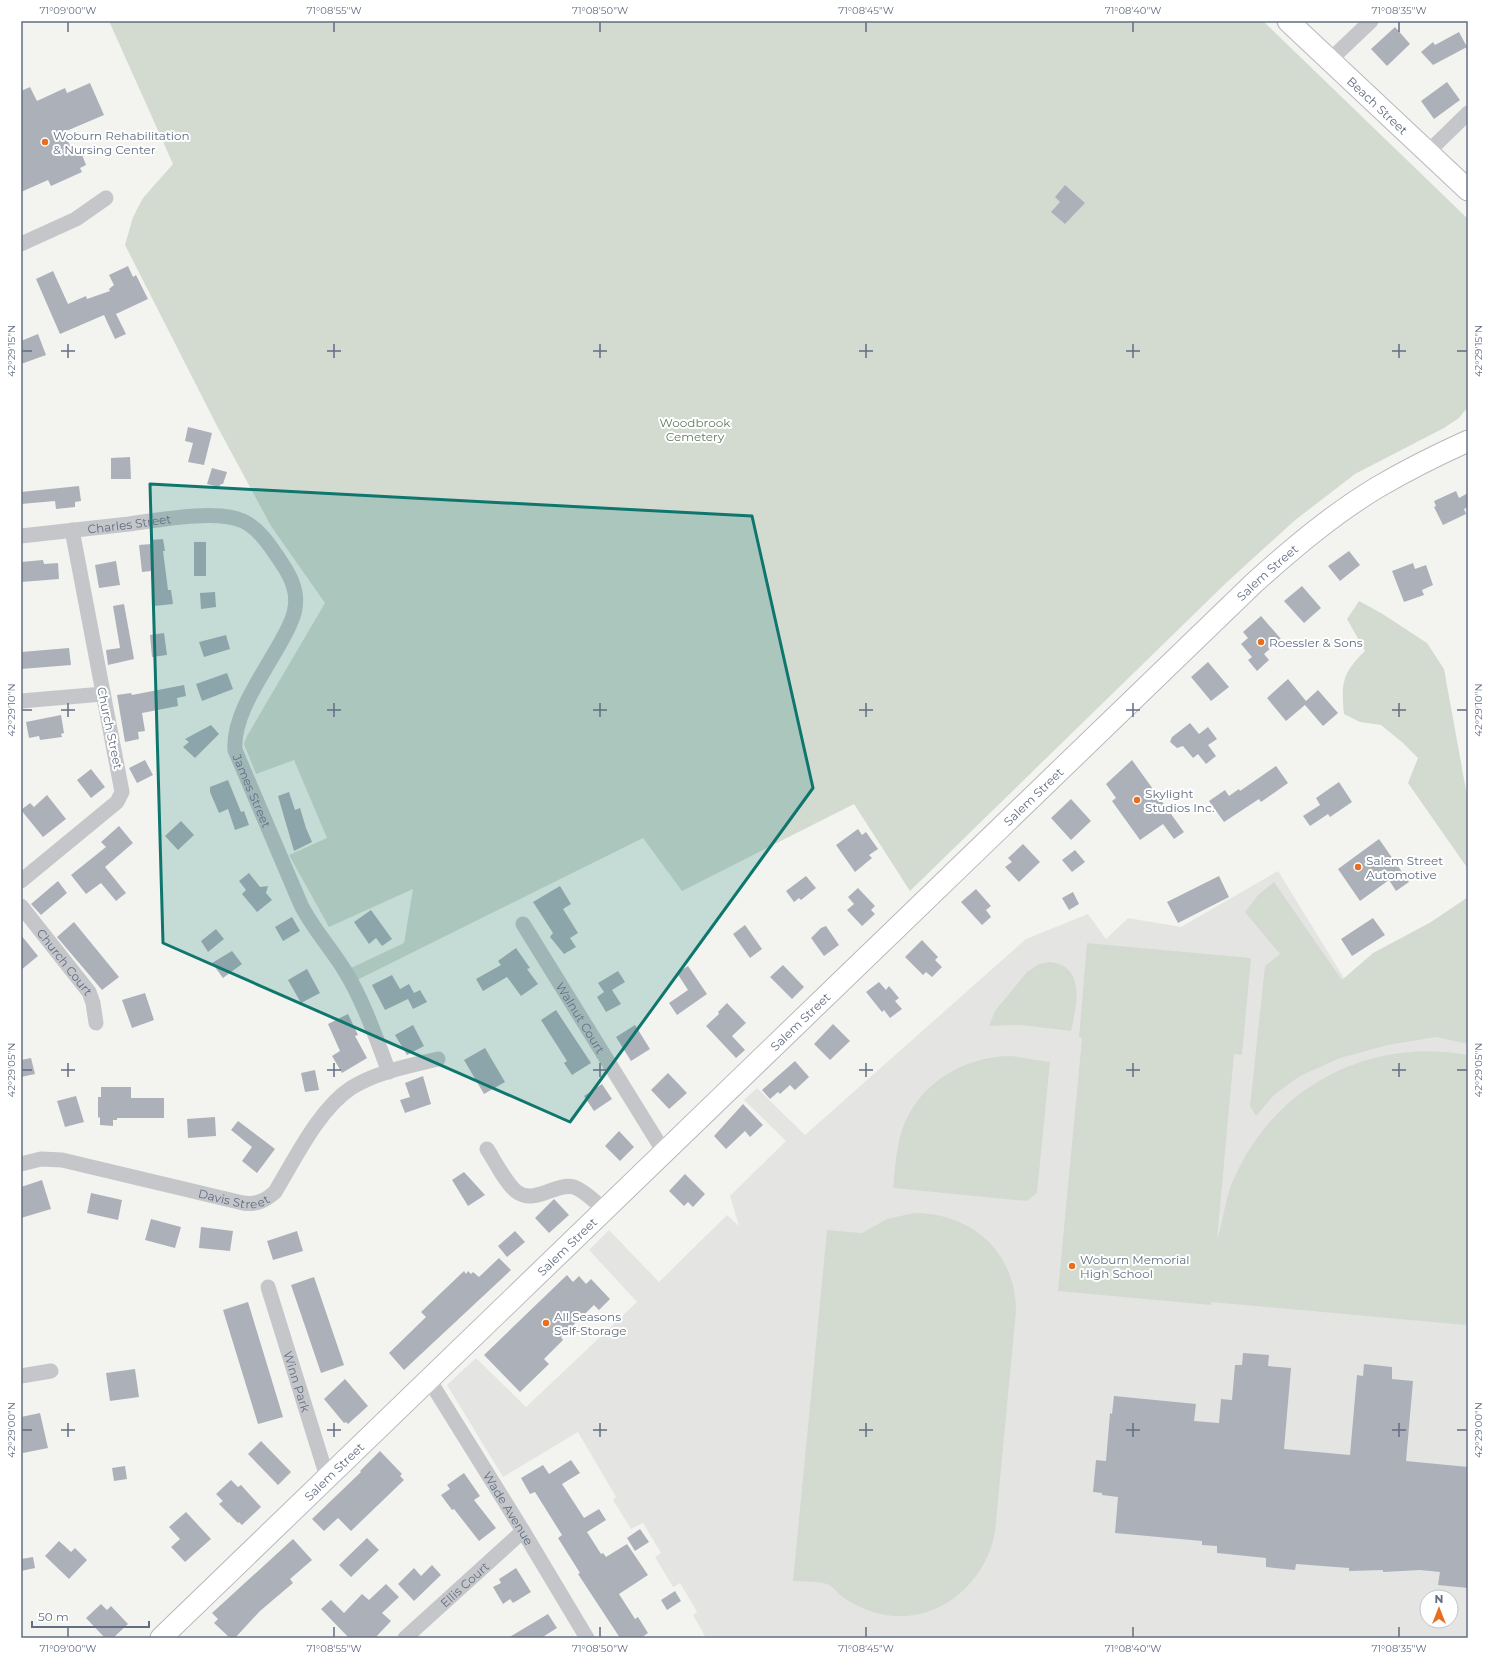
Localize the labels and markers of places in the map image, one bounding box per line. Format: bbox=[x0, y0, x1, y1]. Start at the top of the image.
place label: Woburn Rehabilitation & Nursing Center bbox=[53, 128, 190, 157]
marker: Woburn Rehabilitation & Nursing Center bbox=[40, 137, 50, 147]
place label: Roessler & Sons bbox=[1269, 635, 1363, 650]
marker: Roessler & Sons bbox=[1256, 637, 1266, 647]
place label: Skylight Studios Inc. bbox=[1145, 786, 1214, 815]
marker: Skylight Studios Inc. bbox=[1132, 795, 1142, 805]
place label: Salem Street Automotive bbox=[1366, 853, 1443, 882]
marker: Salem Street Automotive bbox=[1353, 862, 1363, 872]
place label: Woburn Memorial High School bbox=[1080, 1252, 1190, 1281]
marker: Woburn Memorial High School bbox=[1067, 1261, 1077, 1271]
place label: All Seasons Self-Storage bbox=[554, 1309, 627, 1338]
marker: All Seasons Self-Storage bbox=[541, 1318, 551, 1328]

